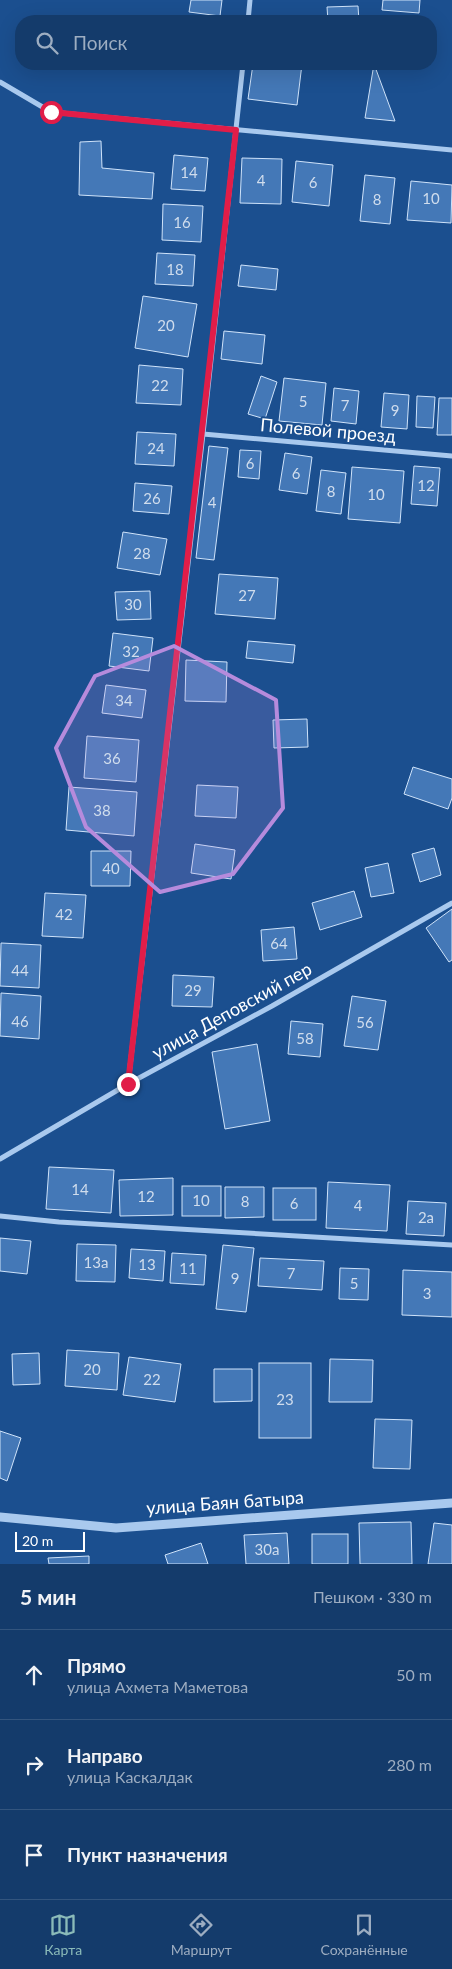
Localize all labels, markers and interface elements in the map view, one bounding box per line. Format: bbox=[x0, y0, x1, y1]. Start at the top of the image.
search box bbox=[15, 15, 437, 70]
icon: search bbox=[33, 29, 61, 57]
text: Поиск bbox=[73, 31, 127, 54]
route start bbox=[40, 101, 63, 124]
house number: 14 bbox=[180, 163, 198, 181]
house number: 4 bbox=[257, 171, 266, 189]
house number: 6 bbox=[309, 173, 318, 191]
house number: 10 bbox=[422, 189, 440, 207]
house number: 8 bbox=[373, 190, 381, 208]
house number: 16 bbox=[173, 213, 191, 231]
house number: 18 bbox=[166, 260, 184, 278]
house number: 20 bbox=[157, 316, 175, 334]
house number: 22 bbox=[151, 376, 169, 394]
house number: 5 bbox=[299, 392, 307, 410]
house number: 7 bbox=[341, 396, 350, 414]
house number: 9 bbox=[391, 401, 399, 419]
street label: Полевой проезд bbox=[259, 413, 397, 447]
house number: 24 bbox=[147, 439, 165, 457]
house number: 6 bbox=[246, 454, 255, 472]
house number: 6 bbox=[292, 464, 301, 482]
house number: 12 bbox=[417, 476, 435, 494]
house number: 8 bbox=[327, 482, 335, 500]
house number: 10 bbox=[367, 485, 385, 503]
house number: 26 bbox=[143, 489, 161, 507]
house number: 4 bbox=[208, 493, 217, 511]
house number: 28 bbox=[133, 544, 151, 562]
house number: 27 bbox=[238, 586, 256, 604]
house number: 30 bbox=[124, 595, 142, 613]
house number: 32 bbox=[122, 642, 140, 660]
house number: 34 bbox=[115, 691, 133, 709]
house number: 36 bbox=[103, 749, 121, 767]
house number: 38 bbox=[93, 801, 111, 819]
house number: 40 bbox=[102, 859, 120, 877]
house number: 42 bbox=[55, 905, 73, 923]
house number: 64 bbox=[270, 934, 288, 952]
street label: улица Деповский пер bbox=[148, 957, 315, 1063]
house number: 44 bbox=[11, 961, 29, 979]
house number: 29 bbox=[184, 981, 202, 999]
house number: 46 bbox=[11, 1012, 29, 1030]
house number: 56 bbox=[356, 1013, 374, 1031]
house number: 58 bbox=[296, 1029, 314, 1047]
route end bbox=[117, 1073, 140, 1096]
house number: 14 bbox=[71, 1180, 89, 1198]
house number: 12 bbox=[137, 1187, 155, 1205]
house number: 10 bbox=[192, 1191, 210, 1209]
house number: 8 bbox=[241, 1192, 249, 1210]
house number: 6 bbox=[290, 1194, 299, 1212]
house number: 4 bbox=[354, 1196, 363, 1214]
house number: 2а bbox=[418, 1208, 434, 1226]
house number: 13а bbox=[84, 1253, 108, 1271]
house number: 13 bbox=[138, 1255, 156, 1273]
house number: 11 bbox=[179, 1259, 197, 1277]
house number: 7 bbox=[287, 1264, 296, 1282]
house number: 9 bbox=[231, 1269, 239, 1287]
house number: 5 bbox=[350, 1274, 358, 1292]
house number: 3 bbox=[423, 1284, 431, 1302]
house number: 20 bbox=[83, 1360, 101, 1378]
house number: 22 bbox=[143, 1370, 161, 1388]
house number: 23 bbox=[276, 1390, 294, 1408]
street label: улица Баян батыра bbox=[145, 1486, 304, 1518]
scale bar bbox=[15, 1529, 85, 1552]
text: 20 m bbox=[22, 1532, 53, 1549]
house number: 30а bbox=[255, 1540, 279, 1558]
text: 5 мин bbox=[20, 1584, 77, 1609]
text: Пешком · 330 m bbox=[313, 1587, 432, 1606]
text: Прямо bbox=[67, 1654, 126, 1677]
icon: ahead bbox=[20, 1661, 48, 1689]
text: 50 m bbox=[396, 1665, 432, 1684]
text: улица Ахмета Маметова bbox=[67, 1677, 248, 1696]
text: Направо bbox=[67, 1744, 143, 1767]
icon: right bbox=[20, 1751, 48, 1779]
text: 280 m bbox=[387, 1755, 432, 1774]
text: улица Каскалдак bbox=[67, 1767, 193, 1786]
icon: arrive bbox=[20, 1841, 48, 1869]
text: Пункт назначения bbox=[67, 1843, 228, 1866]
tab: Карта bbox=[44, 1911, 82, 1958]
tab: Маршрут bbox=[171, 1911, 232, 1958]
tab: Сохранённые bbox=[321, 1911, 408, 1958]

